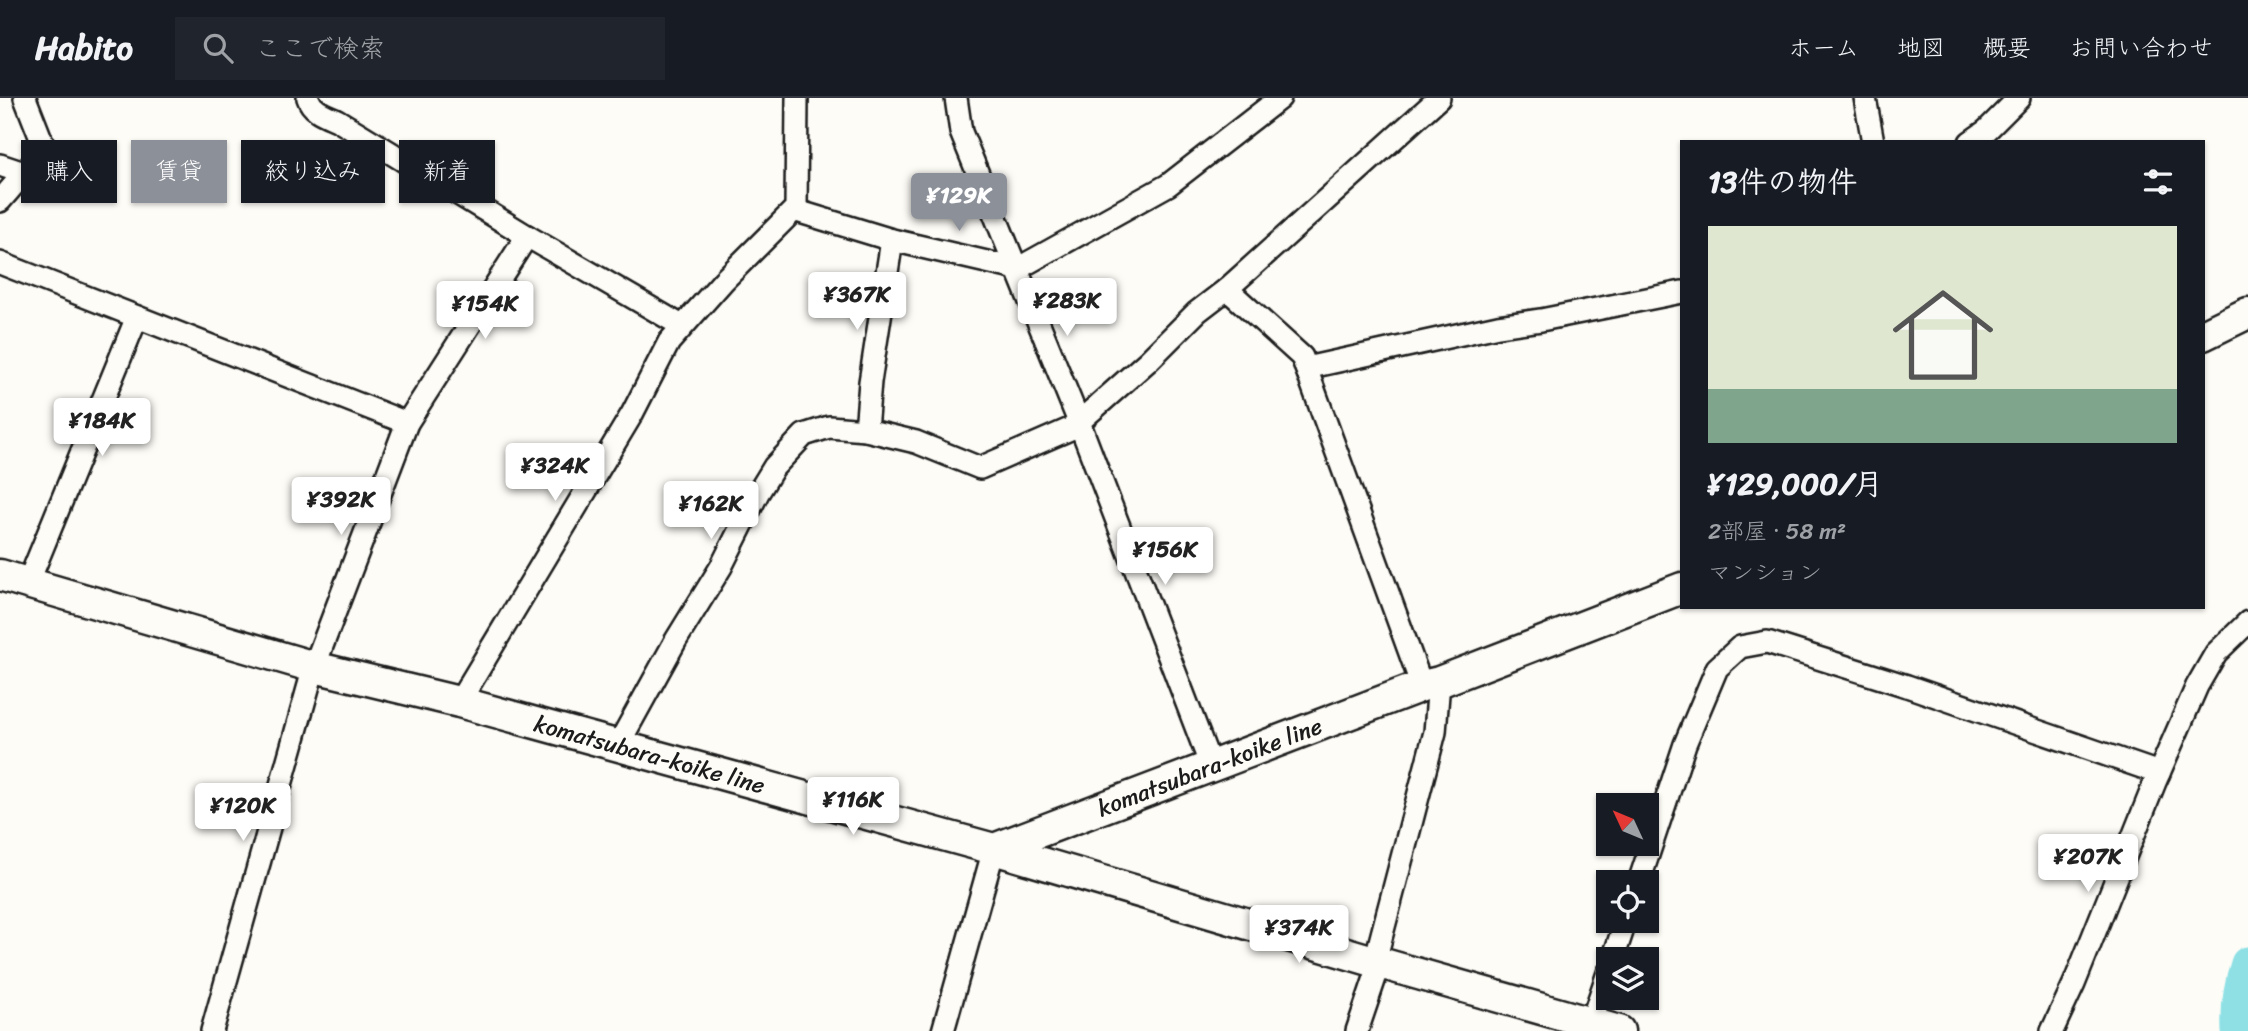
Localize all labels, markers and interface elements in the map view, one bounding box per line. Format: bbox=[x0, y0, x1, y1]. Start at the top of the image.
search box bbox=[175, 17, 665, 80]
text: Habito bbox=[35, 19, 133, 77]
text: ここで検索 bbox=[255, 25, 385, 71]
text: ホーム bbox=[1788, 27, 1859, 69]
text: 地図 bbox=[1897, 27, 1945, 69]
text: 概要 bbox=[1983, 27, 2031, 69]
text: お問い合わせ bbox=[2069, 27, 2213, 69]
icon: search bbox=[199, 29, 237, 67]
chip: 購入 bbox=[21, 140, 117, 203]
chip: 賃貸 bbox=[131, 140, 227, 203]
chip: 絞り込み bbox=[241, 140, 385, 203]
chip: 新着 bbox=[399, 140, 495, 203]
text: 13件の物件 bbox=[1708, 155, 1857, 209]
icon: filters bbox=[2139, 163, 2177, 201]
pin: ¥129K bbox=[910, 174, 1008, 233]
text: ¥129K bbox=[927, 175, 991, 216]
pin: ¥367K bbox=[808, 272, 906, 332]
icon: home bbox=[1880, 272, 2006, 398]
text: ¥367K bbox=[824, 274, 890, 315]
pin: ¥283K bbox=[1018, 278, 1116, 338]
text: ¥283K bbox=[1034, 280, 1100, 321]
pin: ¥154K bbox=[436, 282, 534, 341]
text: ¥154K bbox=[452, 283, 518, 324]
pin: ¥184K bbox=[53, 398, 151, 458]
text: ¥184K bbox=[70, 400, 134, 441]
pin: ¥324K bbox=[506, 444, 604, 503]
text: ¥324K bbox=[521, 445, 589, 486]
text: ¥129,000/月 bbox=[1708, 457, 1883, 511]
pin: ¥392K bbox=[292, 478, 390, 537]
text: ¥392K bbox=[308, 479, 374, 520]
pin: ¥162K bbox=[662, 482, 760, 541]
text: ¥162K bbox=[680, 483, 742, 524]
text: 2部屋 · 58 m² bbox=[1708, 511, 1846, 552]
pin: ¥156K bbox=[1116, 528, 1214, 587]
text: ¥156K bbox=[1133, 529, 1197, 570]
text: マンション bbox=[1708, 552, 1822, 593]
street label: komatsubara-koike line bbox=[529, 703, 770, 806]
street label: komatsubara-koike line bbox=[1091, 705, 1328, 828]
pin: ¥116K bbox=[804, 778, 902, 837]
text: ¥116K bbox=[823, 779, 883, 820]
pin: ¥120K bbox=[194, 784, 292, 843]
text: ¥120K bbox=[211, 785, 275, 826]
north arrow bbox=[1596, 793, 1659, 856]
map controls bbox=[1596, 793, 1659, 1010]
pin: ¥207K bbox=[2039, 834, 2137, 894]
text: ¥207K bbox=[2054, 836, 2122, 877]
button: locate bbox=[1596, 870, 1659, 933]
pin: ¥374K bbox=[1250, 906, 1348, 965]
text: ¥374K bbox=[1266, 907, 1332, 948]
button: layers bbox=[1596, 947, 1659, 1010]

